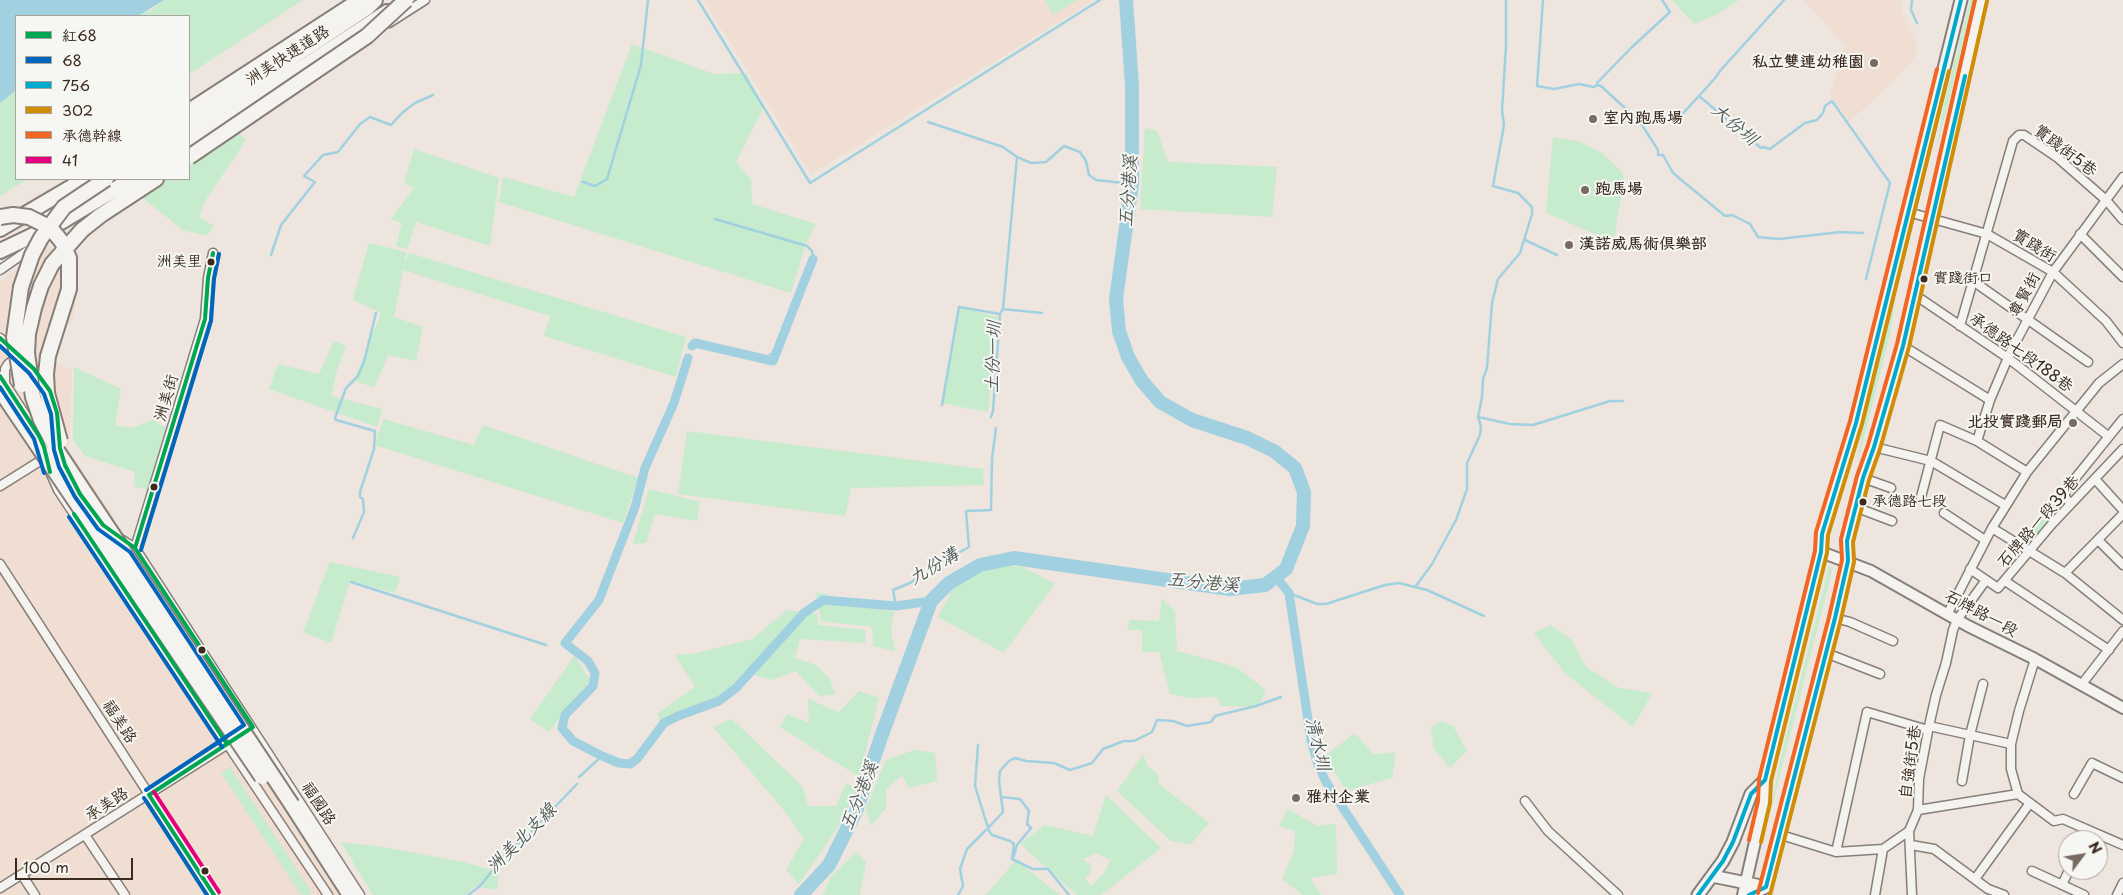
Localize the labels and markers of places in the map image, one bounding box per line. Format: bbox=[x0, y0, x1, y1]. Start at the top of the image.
place label: 私立雙連幼稚園 bbox=[1752, 53, 1864, 73]
marker: 私立雙連幼稚園 bbox=[1868, 57, 1880, 69]
place label: 室內跑馬場 bbox=[1603, 109, 1683, 129]
marker: 室內跑馬場 bbox=[1587, 113, 1599, 125]
place label: 跑馬場 bbox=[1595, 180, 1643, 200]
marker: 跑馬場 bbox=[1579, 184, 1591, 196]
place label: 漢諾威馬術俱樂部 bbox=[1579, 235, 1707, 255]
marker: 漢諾威馬術俱樂部 bbox=[1563, 239, 1575, 251]
place label: 洲美里 bbox=[157, 253, 202, 271]
marker: 洲美里 bbox=[206, 257, 216, 267]
place label: 實踐街口 bbox=[1933, 270, 1993, 288]
marker: 實踐街口 bbox=[1919, 274, 1929, 284]
place label: 北投實踐郵局 bbox=[1967, 413, 2063, 433]
marker: 北投實踐郵局 bbox=[2067, 417, 2079, 429]
unlabelled marker bbox=[149, 482, 159, 492]
place label: 承德路七段 bbox=[1872, 493, 1947, 511]
marker: 承德路七段 bbox=[1858, 497, 1868, 507]
unlabelled marker bbox=[197, 645, 207, 655]
place label: 雅村企業 bbox=[1306, 788, 1370, 808]
marker: 雅村企業 bbox=[1290, 792, 1302, 804]
unlabelled marker bbox=[200, 866, 210, 876]

